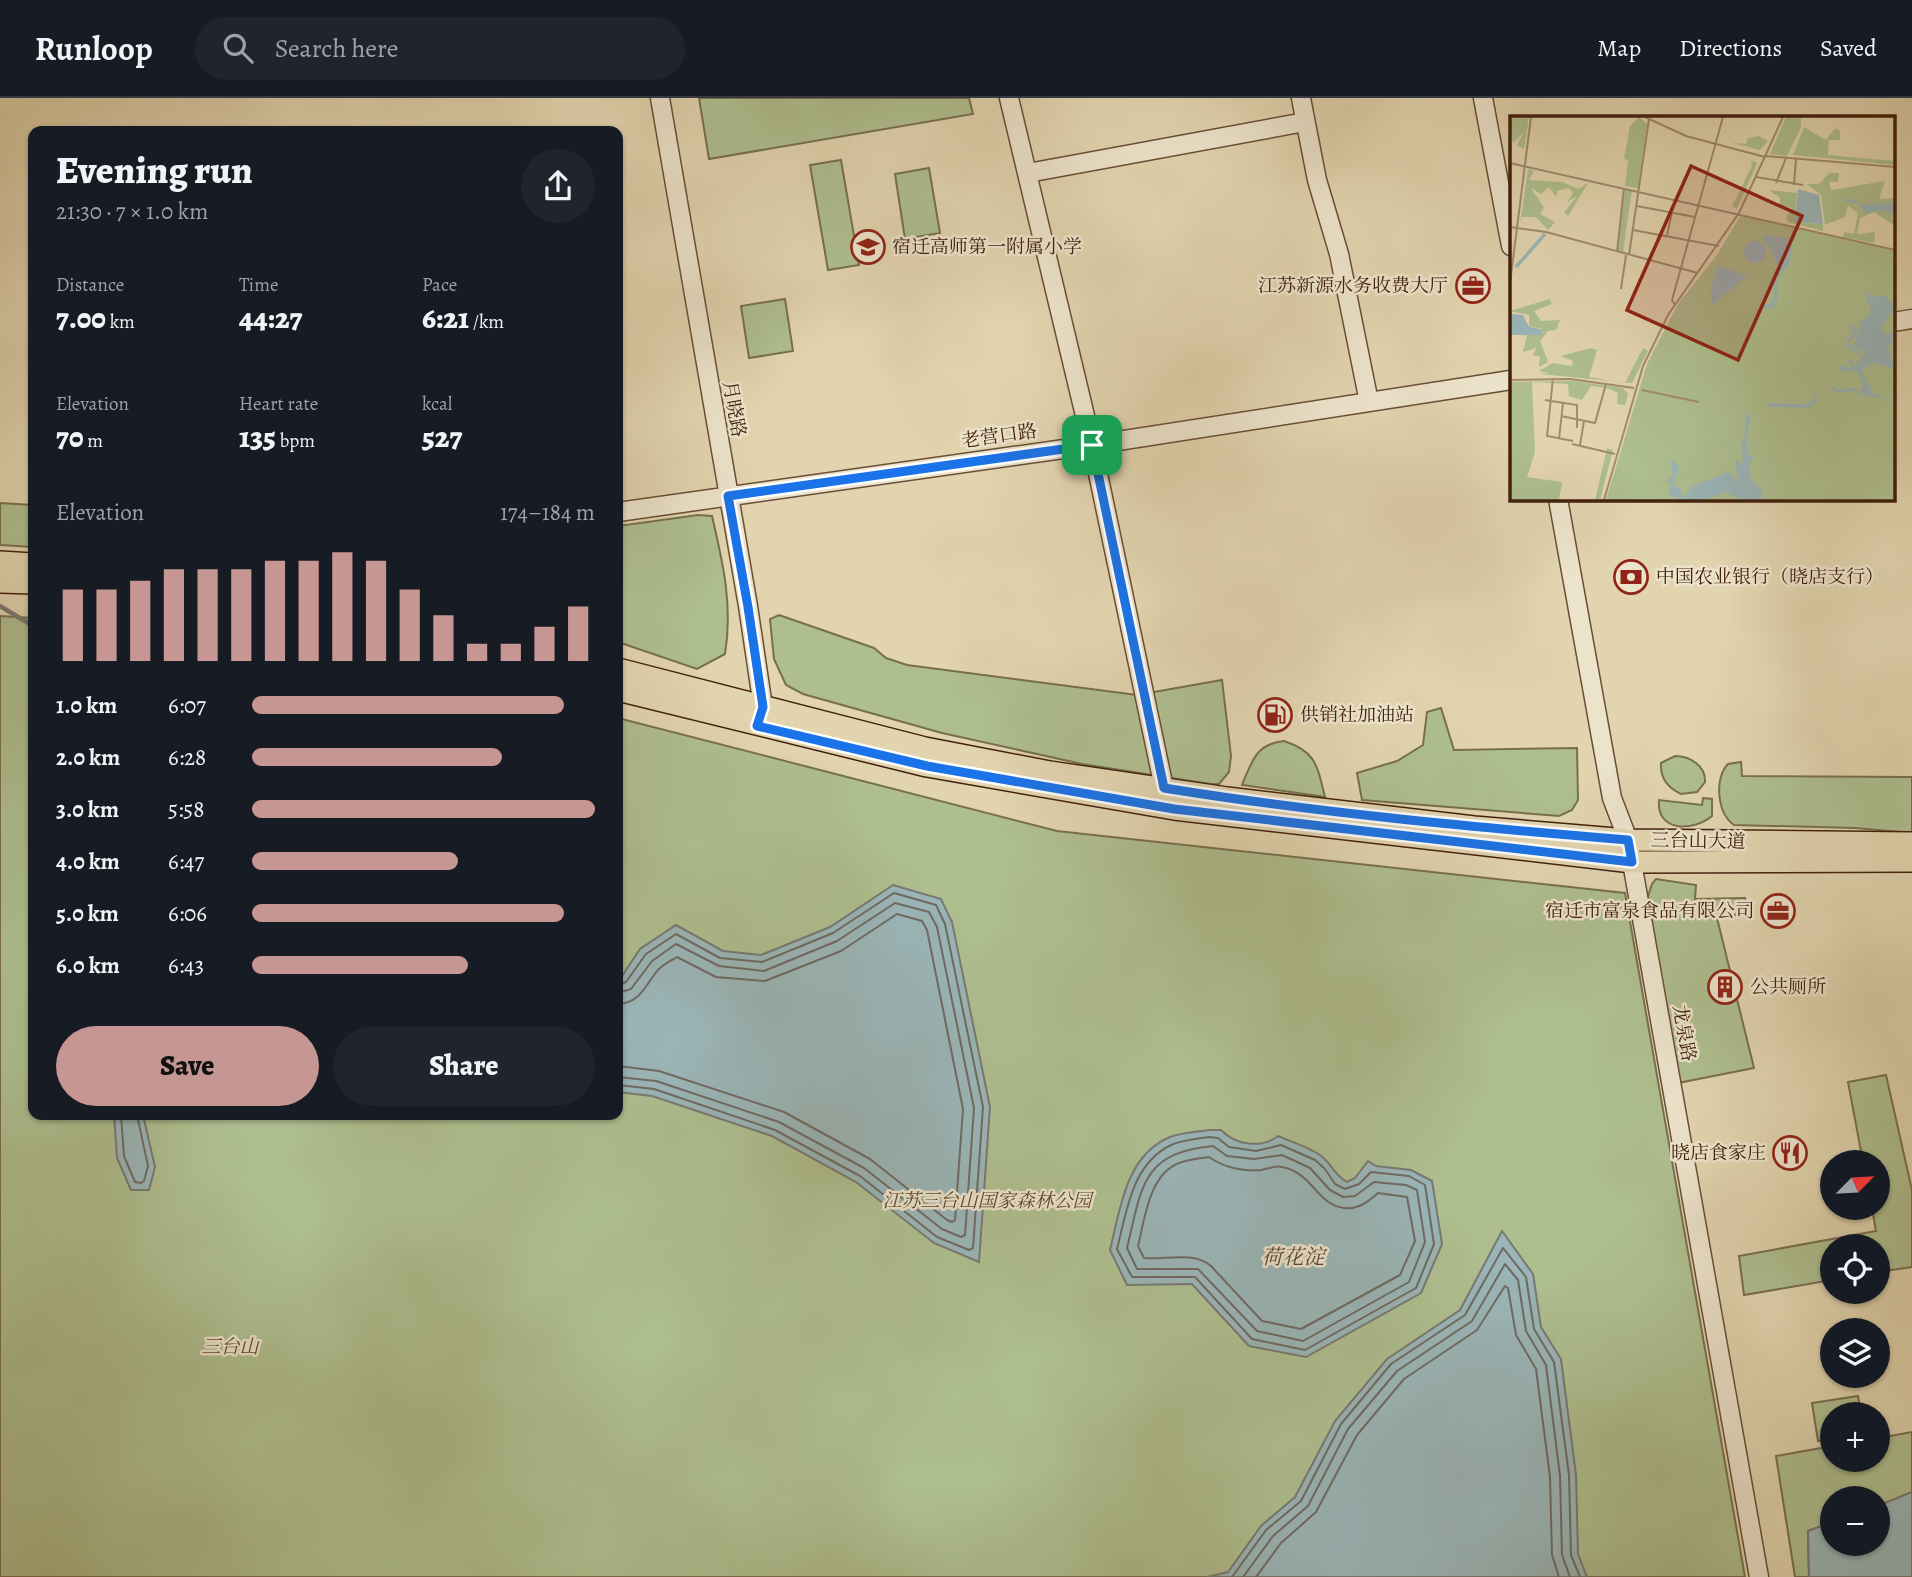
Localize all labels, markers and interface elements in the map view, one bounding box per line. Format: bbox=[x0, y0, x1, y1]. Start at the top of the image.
search box bbox=[195, 17, 685, 80]
text: Runloop bbox=[35, 26, 153, 71]
icon: search bbox=[219, 29, 257, 67]
text: Search here bbox=[275, 31, 398, 66]
text: Map bbox=[1597, 32, 1641, 64]
text: Directions bbox=[1679, 32, 1782, 64]
text: Saved bbox=[1820, 32, 1877, 64]
inset map bbox=[1510, 116, 1895, 500]
text: Evening run bbox=[56, 144, 253, 196]
button: share bbox=[521, 149, 595, 223]
text: 21:30 · 7 × 1.0 km bbox=[56, 196, 208, 227]
school or university icon: 宿迁高师第一附属小学 bbox=[849, 228, 887, 266]
place label: 宿迁高师第一附属小学 bbox=[892, 234, 1082, 260]
office icon: 江苏新源水务收费大厅 bbox=[1454, 267, 1492, 305]
text: Distance bbox=[56, 272, 124, 298]
text: Time bbox=[239, 272, 278, 298]
text: Pace bbox=[422, 272, 457, 298]
place label: 江苏新源水务收费大厅 bbox=[1258, 273, 1448, 299]
text: 7.00 bbox=[56, 298, 106, 338]
text: 44:27 bbox=[239, 298, 302, 338]
text: 6:21 bbox=[422, 298, 469, 338]
text: km bbox=[106, 309, 135, 335]
text: /km bbox=[469, 309, 504, 335]
street label: 月晓路 bbox=[716, 379, 752, 439]
text: Elevation bbox=[56, 391, 129, 417]
text: Heart rate bbox=[239, 391, 318, 417]
text: kcal bbox=[422, 391, 452, 417]
pin bbox=[1062, 415, 1122, 475]
text: 70 bbox=[56, 417, 84, 457]
text: 135 bbox=[239, 417, 276, 457]
text: 527 bbox=[422, 417, 462, 457]
street label: 老营口路 bbox=[960, 418, 1038, 454]
icon: arrive bbox=[1073, 426, 1111, 464]
text: m bbox=[84, 428, 103, 454]
text: bpm bbox=[276, 428, 315, 454]
text: Elevation bbox=[56, 497, 144, 528]
text: 174–184 m bbox=[500, 497, 595, 528]
bank icon: 中国农业银行（晓店支行） bbox=[1612, 558, 1650, 596]
place label: 中国农业银行（晓店支行） bbox=[1656, 564, 1884, 590]
text: 1.0 km bbox=[56, 690, 117, 721]
text: 6:07 bbox=[168, 690, 206, 721]
fuel station icon: 供销社加油站 bbox=[1256, 696, 1294, 734]
place label: 供销社加油站 bbox=[1300, 702, 1414, 728]
text: 2.0 km bbox=[56, 742, 120, 773]
text: 6:28 bbox=[168, 742, 206, 773]
text: 3.0 km bbox=[56, 794, 119, 825]
text: 5:58 bbox=[168, 794, 204, 825]
street label: 三台山大道 bbox=[1650, 827, 1746, 855]
text: 4.0 km bbox=[56, 846, 120, 877]
text: 6:47 bbox=[168, 846, 204, 877]
office icon: 宿迁市富泉食品有限公司 bbox=[1759, 892, 1797, 930]
text: 5.0 km bbox=[56, 898, 119, 929]
text: 6:06 bbox=[168, 898, 207, 929]
place label: 宿迁市富泉食品有限公司 bbox=[1545, 898, 1754, 924]
text: 6.0 km bbox=[56, 950, 120, 981]
text: 6:43 bbox=[168, 950, 204, 981]
building icon: 公共厕所 bbox=[1706, 968, 1744, 1006]
place label: 公共厕所 bbox=[1750, 974, 1826, 1000]
street label: 龙泉路 bbox=[1666, 1003, 1702, 1063]
button: Save bbox=[56, 1026, 319, 1106]
button: Share bbox=[333, 1026, 595, 1106]
restaurant icon: 晓店食家庄 bbox=[1771, 1134, 1809, 1172]
place label: 晓店食家庄 bbox=[1671, 1140, 1766, 1166]
north arrow bbox=[1820, 1150, 1890, 1220]
map controls bbox=[1820, 1150, 1890, 1556]
park label: 江苏三台山国家森林公园 bbox=[882, 1188, 1094, 1214]
button: locate bbox=[1820, 1234, 1890, 1304]
water label: 荷花淀 bbox=[1262, 1243, 1327, 1271]
button: layers bbox=[1820, 1318, 1890, 1388]
park label: 三台山 bbox=[201, 1334, 260, 1360]
button: + bbox=[1820, 1402, 1890, 1472]
button: − bbox=[1820, 1486, 1890, 1556]

